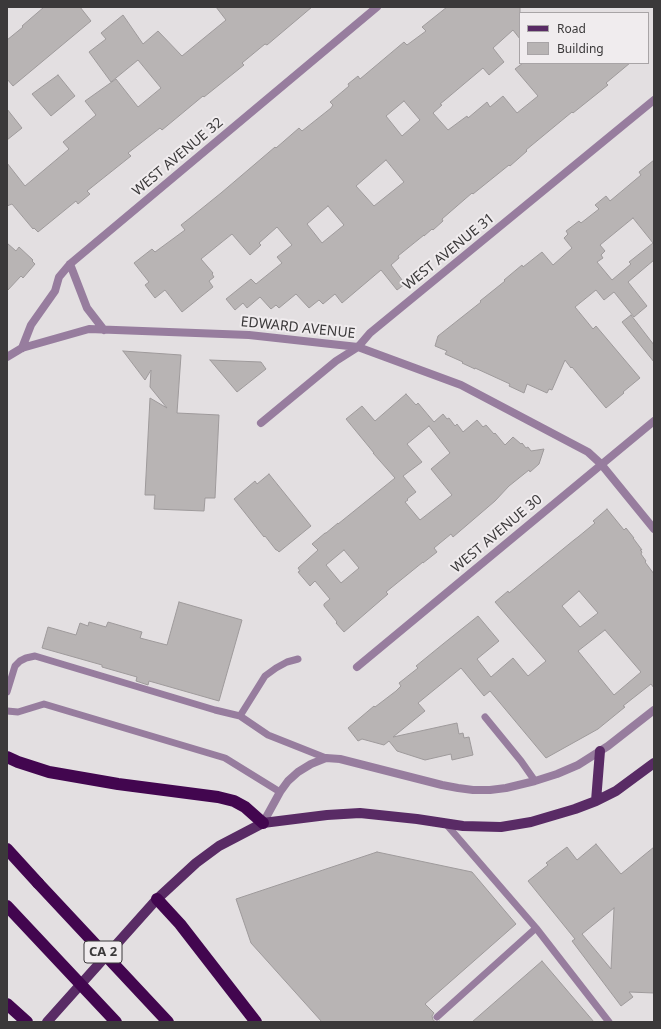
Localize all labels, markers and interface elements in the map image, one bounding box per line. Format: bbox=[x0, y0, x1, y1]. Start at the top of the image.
legend bbox=[519, 12, 649, 64]
text: Road bbox=[557, 20, 586, 37]
text: Building bbox=[557, 40, 604, 57]
street label: WEST AVENUE 32 bbox=[129, 114, 227, 200]
street label: WEST AVENUE 31 bbox=[400, 210, 498, 294]
street label: EDWARD AVENUE bbox=[240, 314, 356, 342]
street label: WEST AVENUE 30 bbox=[448, 491, 546, 577]
road number: CA 2 bbox=[84, 941, 122, 963]

